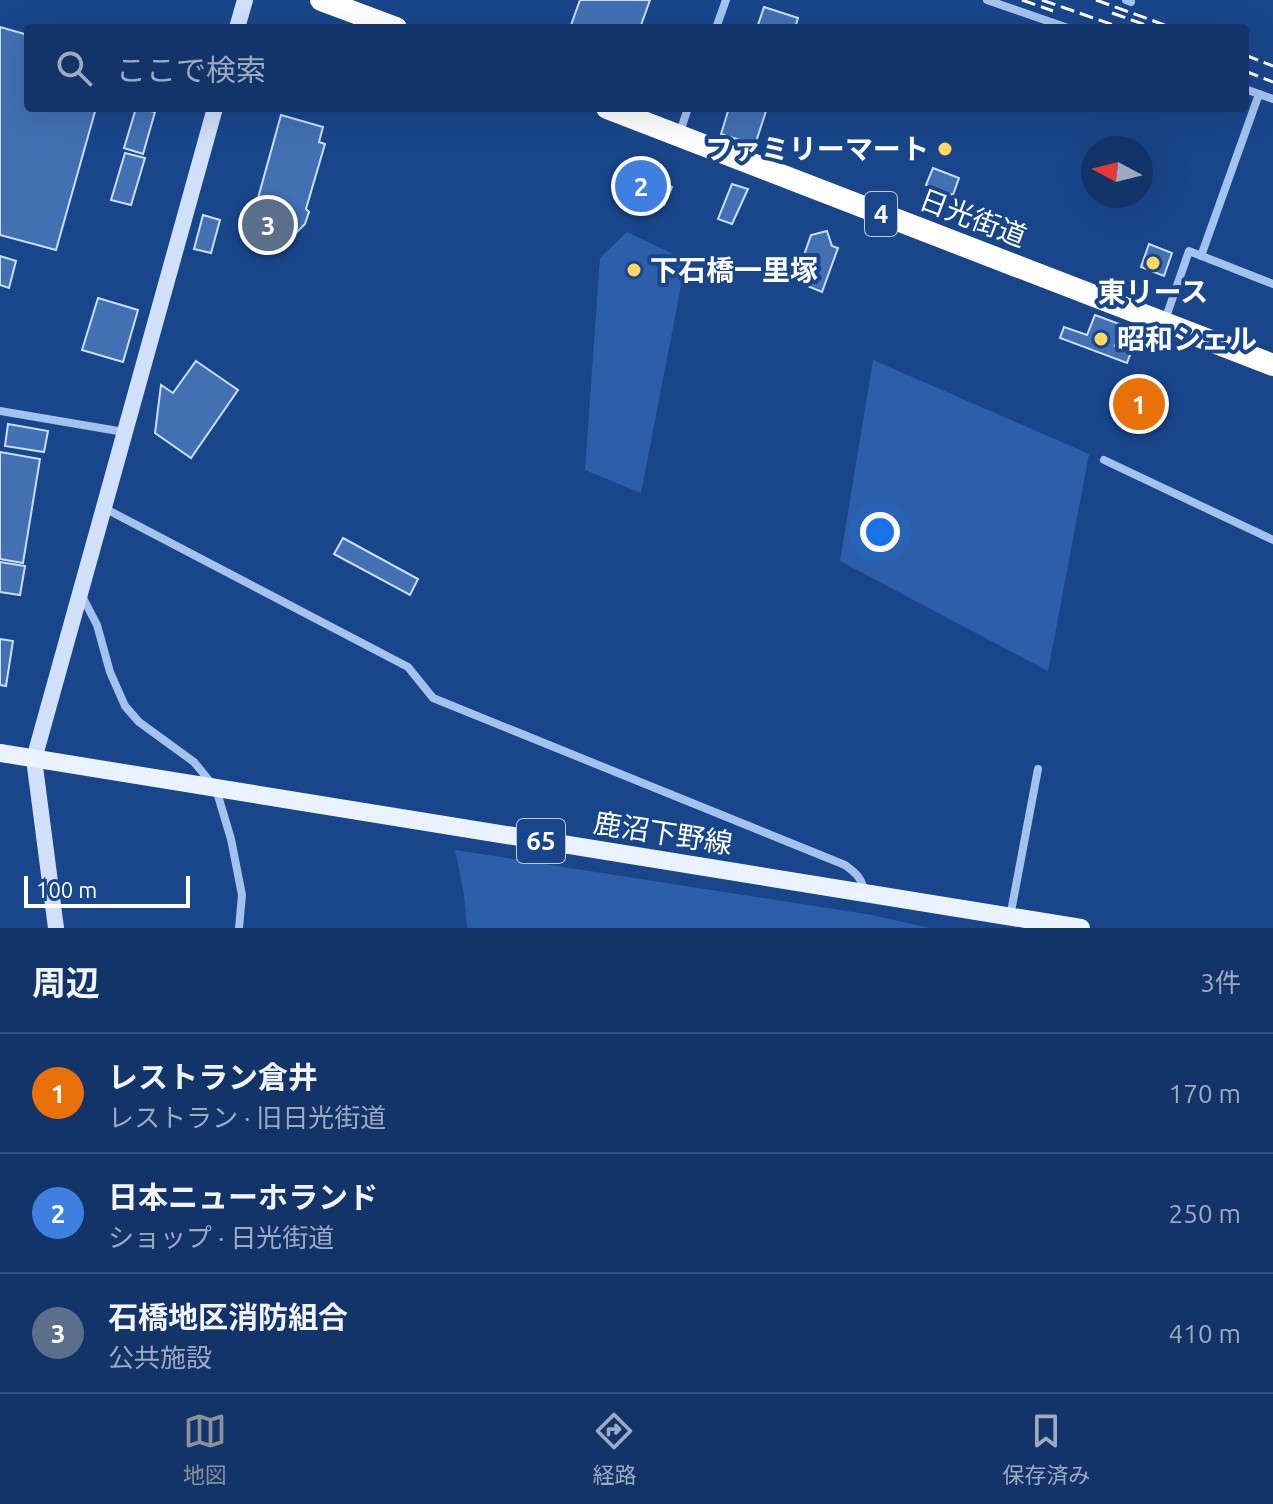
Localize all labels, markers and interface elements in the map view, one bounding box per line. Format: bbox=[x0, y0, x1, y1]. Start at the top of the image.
search box bbox=[24, 24, 1249, 112]
icon: search bbox=[52, 46, 96, 90]
text: ここで検索 bbox=[116, 53, 266, 87]
place label: ファミリーマート bbox=[705, 133, 929, 164]
north arrow bbox=[1081, 136, 1153, 208]
marker: ファミリーマート bbox=[936, 140, 954, 158]
pin: 2 bbox=[615, 156, 667, 216]
street label: 日光街道 bbox=[915, 183, 1031, 252]
road number: 4 bbox=[865, 192, 897, 236]
pin: 3 bbox=[242, 195, 294, 255]
place label: 下石橋一里塚 bbox=[650, 254, 818, 285]
marker: 東リース bbox=[1144, 254, 1162, 272]
marker: 下石橋一里塚 bbox=[625, 261, 643, 279]
place label: 東リース bbox=[1098, 276, 1208, 307]
place label: 昭和シェル bbox=[1117, 323, 1257, 354]
marker: 昭和シェル bbox=[1092, 330, 1110, 348]
pin: 1 bbox=[1113, 374, 1165, 434]
your location bbox=[860, 512, 900, 552]
street label: 鹿沼下野線 bbox=[592, 806, 735, 859]
road number: 65 bbox=[517, 819, 565, 863]
scale bar bbox=[24, 872, 190, 908]
text: 100 m bbox=[36, 877, 97, 902]
text: 周辺 bbox=[32, 963, 100, 1001]
text: 3件 bbox=[1200, 968, 1241, 997]
text: レストラン倉井 bbox=[108, 1060, 318, 1094]
text: 1 bbox=[51, 1079, 65, 1108]
text: 170 m bbox=[1169, 1079, 1241, 1108]
text: レストラン · 旧日光街道 bbox=[108, 1103, 386, 1132]
text: 日本ニューホランド bbox=[108, 1180, 378, 1214]
text: 2 bbox=[51, 1199, 65, 1228]
text: 250 m bbox=[1169, 1199, 1241, 1228]
text: ショップ · 日光街道 bbox=[108, 1223, 334, 1252]
text: 石橋地区消防組合 bbox=[108, 1300, 348, 1334]
text: 3 bbox=[51, 1319, 65, 1348]
text: 410 m bbox=[1169, 1319, 1241, 1348]
text: 公共施設 bbox=[108, 1343, 212, 1372]
tab: 地図 bbox=[183, 1409, 227, 1489]
tab: 経路 bbox=[592, 1409, 636, 1489]
tab: 保存済み bbox=[1002, 1409, 1090, 1489]

